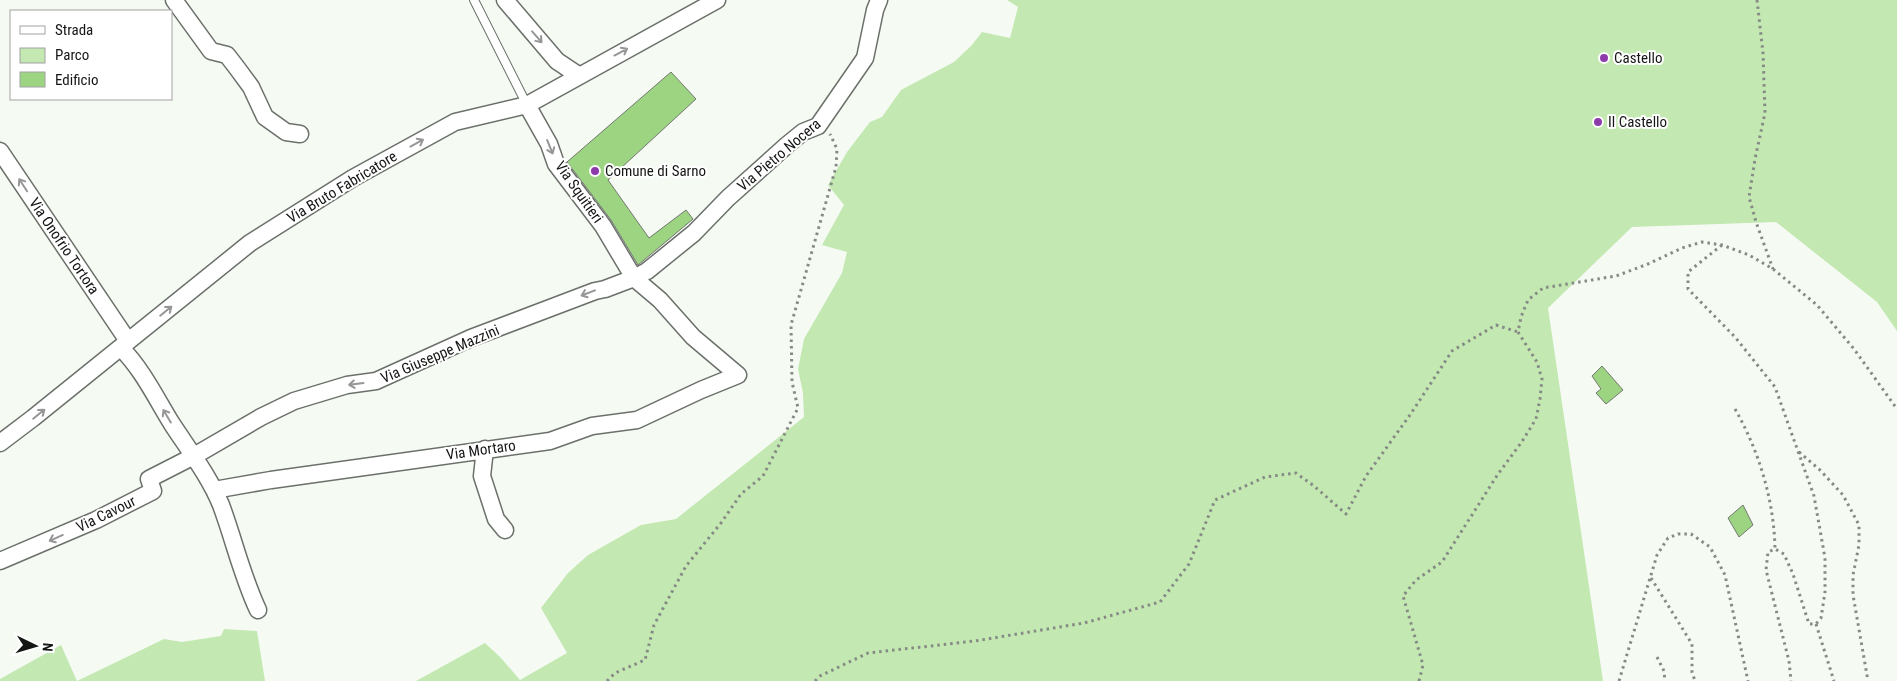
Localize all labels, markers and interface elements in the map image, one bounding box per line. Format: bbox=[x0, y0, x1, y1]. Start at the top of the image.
legend bbox=[10, 10, 172, 100]
text: Strada bbox=[55, 21, 93, 39]
one-way arrow bbox=[531, 30, 542, 43]
text: Parco bbox=[55, 46, 89, 64]
one-way arrow bbox=[613, 47, 628, 57]
place label: Castello bbox=[1614, 49, 1662, 67]
marker: Castello bbox=[1598, 52, 1610, 64]
text: Edificio bbox=[55, 71, 98, 89]
place label: Il Castello bbox=[1608, 113, 1667, 131]
street label: Via Pietro Nocera bbox=[734, 115, 824, 195]
marker: Il Castello bbox=[1592, 116, 1604, 128]
one-way arrow bbox=[409, 138, 424, 148]
one-way arrow bbox=[546, 139, 555, 154]
street label: Via Bruto Fabricatore bbox=[284, 147, 400, 227]
street label: Via Squitieri bbox=[551, 158, 607, 226]
place label: Comune di Sarno bbox=[605, 162, 706, 180]
marker: Comune di Sarno bbox=[589, 165, 601, 177]
one-way arrow bbox=[17, 178, 28, 192]
street label: Via Onofrio Tortora bbox=[25, 194, 103, 298]
one-way arrow bbox=[581, 289, 596, 299]
one-way arrow bbox=[159, 305, 172, 316]
street label: Via Giuseppe Mazzini bbox=[378, 321, 502, 387]
one-way arrow bbox=[348, 379, 364, 389]
one-way arrow bbox=[32, 408, 45, 419]
one-way arrow bbox=[162, 409, 172, 423]
street label: Via Mortaro bbox=[445, 436, 517, 464]
street label: Via Cavour bbox=[73, 492, 139, 536]
one-way arrow bbox=[49, 534, 64, 544]
north arrow bbox=[10, 621, 60, 671]
text: N bbox=[40, 642, 56, 652]

